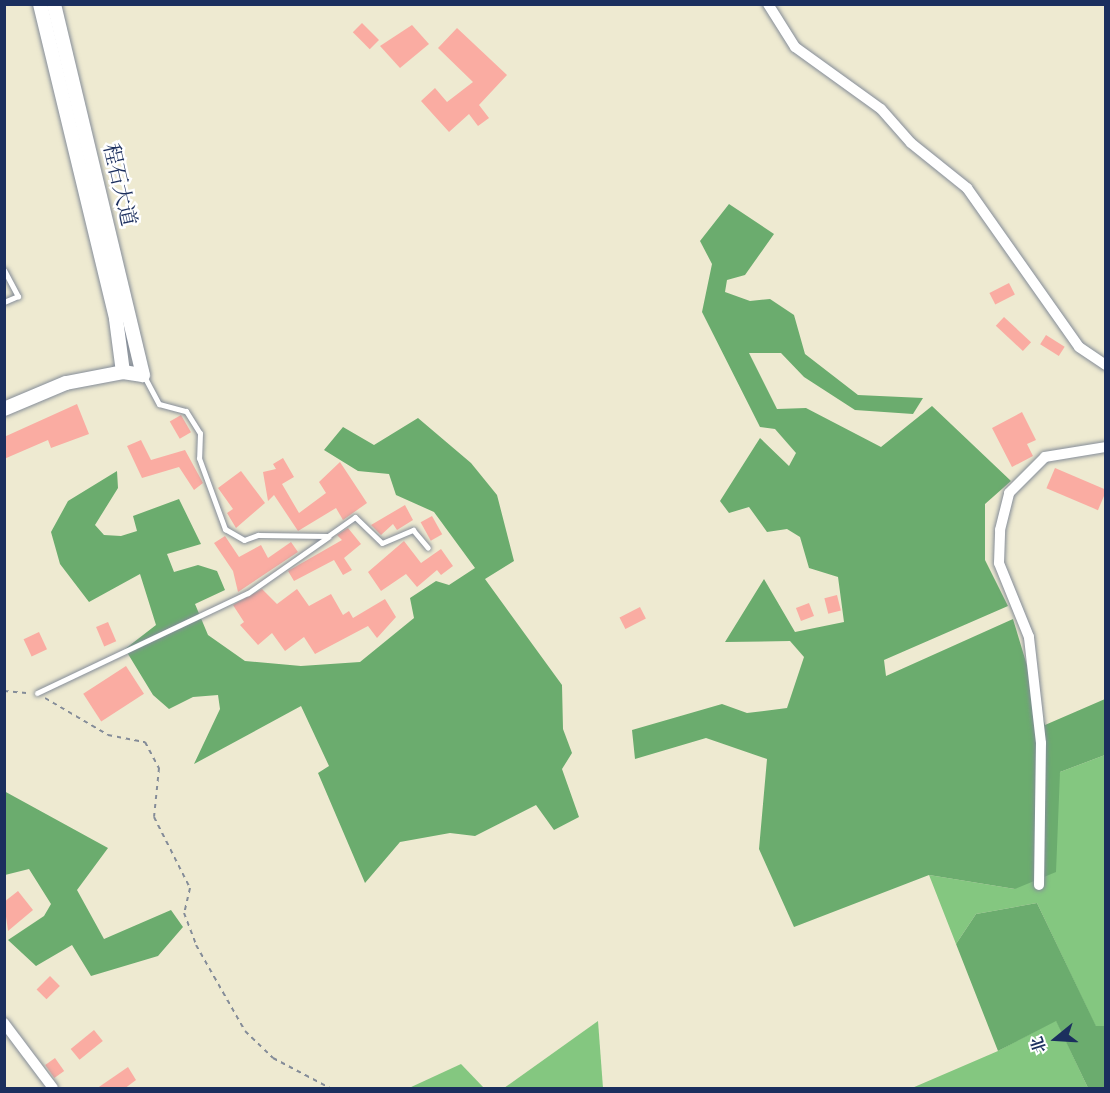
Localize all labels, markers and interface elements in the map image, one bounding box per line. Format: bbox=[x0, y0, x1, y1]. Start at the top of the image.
street label: 程石大道 bbox=[97, 141, 141, 229]
north arrow bbox=[1026, 1009, 1086, 1069]
text: 北 bbox=[1027, 1034, 1051, 1055]

